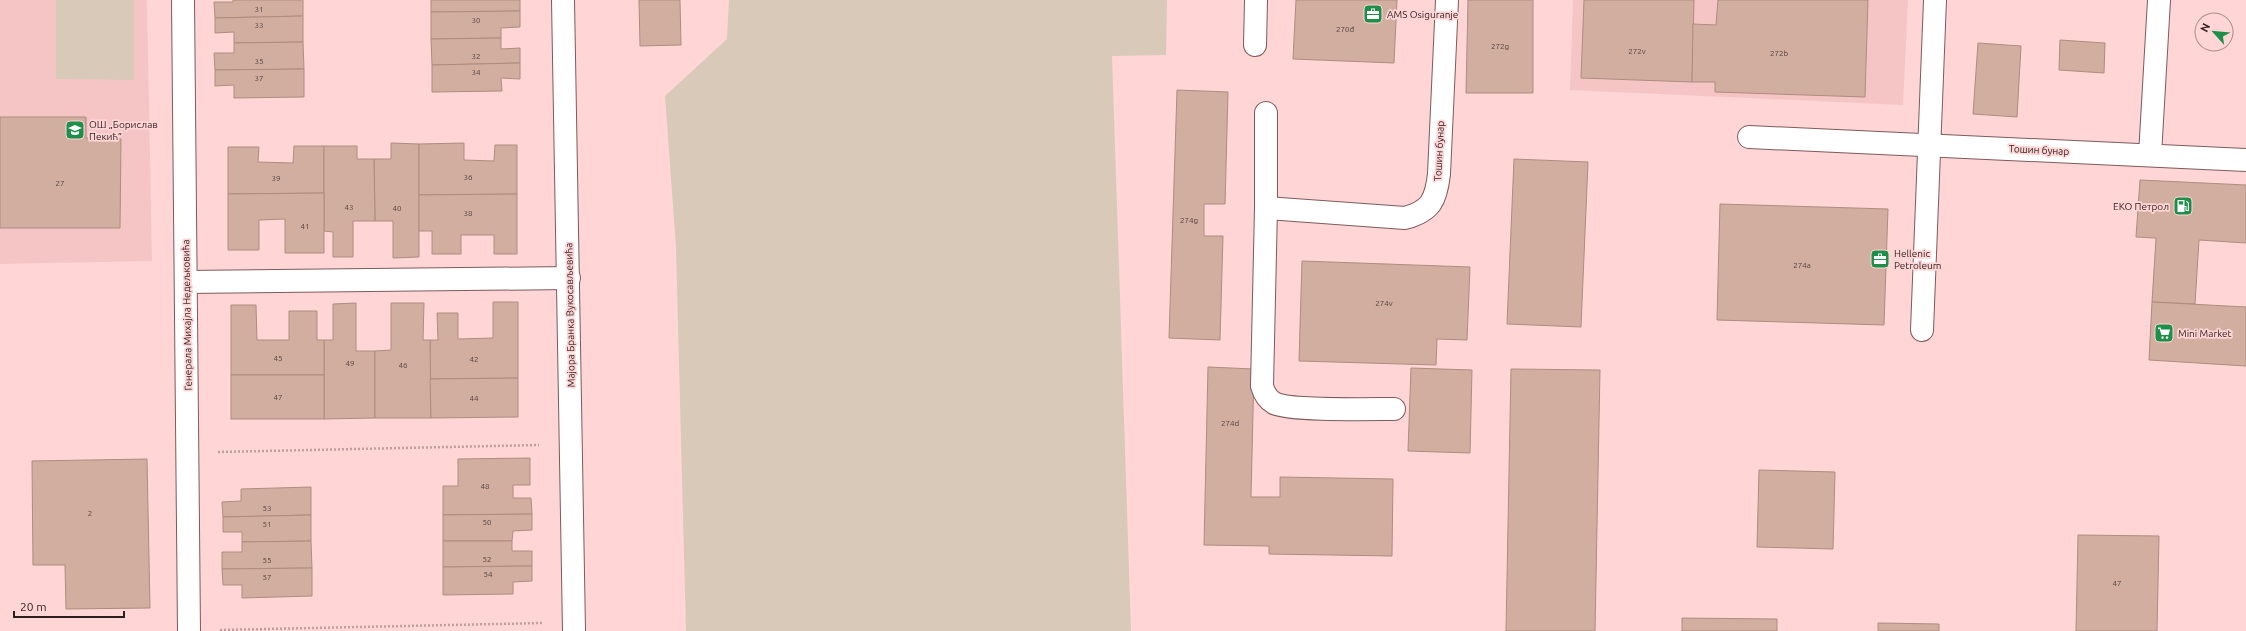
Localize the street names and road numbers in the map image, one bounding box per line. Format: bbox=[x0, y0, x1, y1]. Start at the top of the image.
street label: Тошин бунар bbox=[1432, 120, 1446, 182]
street label: Тошин бунар bbox=[2008, 143, 2070, 157]
street label: Генерала Михајла Недељковића bbox=[180, 239, 194, 391]
street label: Мајора Бранка Вукосављевића bbox=[563, 243, 577, 387]

